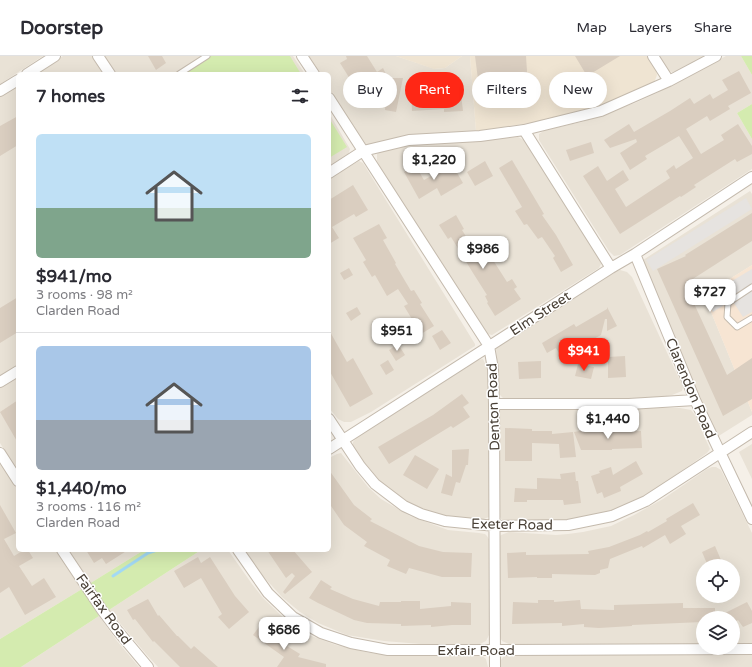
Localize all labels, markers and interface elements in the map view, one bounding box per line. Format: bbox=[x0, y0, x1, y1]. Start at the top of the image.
text: Doorstep bbox=[20, 17, 103, 39]
text: Map bbox=[577, 19, 607, 36]
text: Layers bbox=[629, 19, 672, 36]
text: Share bbox=[694, 19, 732, 36]
chip: Buy bbox=[343, 72, 397, 108]
chip: Rent bbox=[405, 72, 464, 108]
chip: Filters bbox=[472, 72, 541, 108]
chip: New bbox=[549, 72, 607, 108]
icon: filters bbox=[289, 85, 311, 107]
text: 7 homes bbox=[36, 86, 105, 107]
pin: $1,220 bbox=[401, 147, 467, 181]
text: $1,220 bbox=[412, 152, 456, 168]
icon: home bbox=[138, 160, 210, 232]
pin: $986 bbox=[459, 236, 507, 270]
text: $986 bbox=[467, 241, 499, 257]
text: $941/mo bbox=[36, 266, 112, 287]
pin: $727 bbox=[686, 279, 734, 313]
text: $727 bbox=[694, 284, 726, 300]
text: 3 rooms · 98 m² bbox=[36, 287, 133, 303]
street label: Elm Street bbox=[507, 287, 574, 339]
text: Clarden Road bbox=[36, 303, 120, 319]
pin: $951 bbox=[373, 318, 421, 352]
text: $951 bbox=[381, 323, 413, 339]
street label: Clarendon Road bbox=[662, 335, 719, 441]
pin: $941 bbox=[560, 338, 608, 372]
text: $941 bbox=[568, 343, 600, 359]
street label: Denton Road bbox=[483, 363, 504, 451]
icon: home bbox=[138, 372, 210, 444]
pin: $1,440 bbox=[575, 406, 641, 440]
text: $1,440 bbox=[586, 411, 630, 427]
text: $1,440/mo bbox=[36, 478, 126, 499]
text: 3 rooms · 116 m² bbox=[36, 499, 141, 515]
text: Clarden Road bbox=[36, 515, 120, 531]
street label: Exeter Road bbox=[471, 515, 553, 534]
map controls bbox=[696, 559, 740, 655]
button: locate bbox=[696, 559, 740, 603]
street label: Fairfax Road bbox=[72, 570, 135, 648]
button: layers bbox=[696, 611, 740, 655]
pin: $686 bbox=[260, 617, 308, 651]
text: $686 bbox=[268, 622, 300, 638]
street label: Exfair Road bbox=[437, 642, 515, 659]

